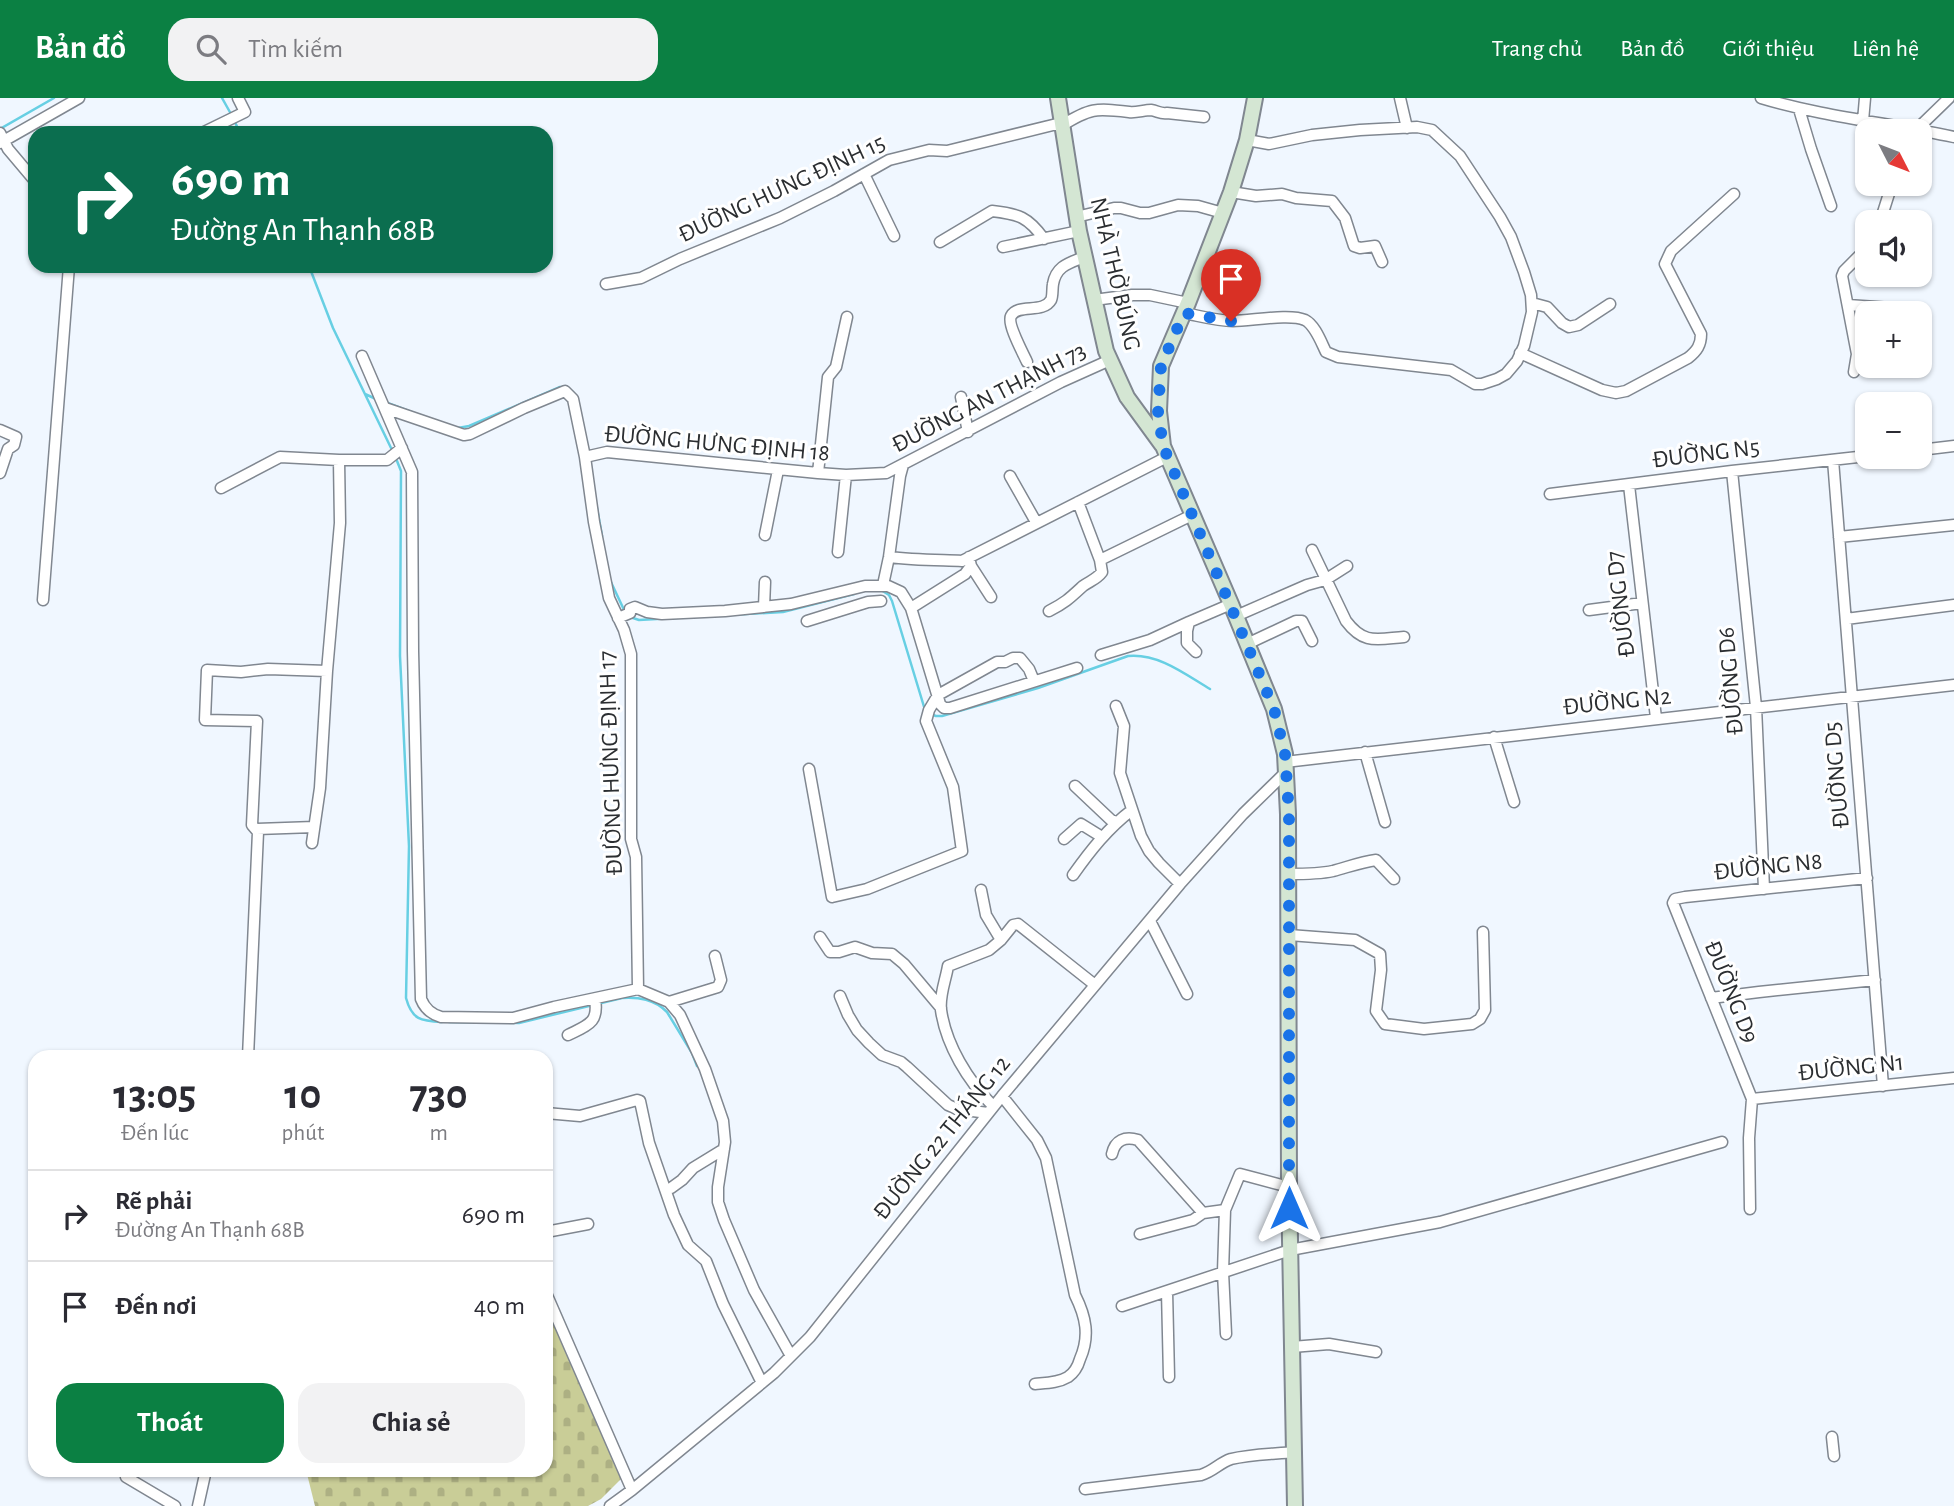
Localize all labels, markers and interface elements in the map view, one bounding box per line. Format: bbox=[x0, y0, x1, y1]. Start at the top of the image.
search box bbox=[168, 18, 658, 81]
icon: search bbox=[192, 30, 230, 68]
text: Bản đồ bbox=[35, 32, 126, 65]
text: Tìm kiếm bbox=[248, 36, 343, 62]
text: Trang chủ bbox=[1492, 37, 1582, 61]
text: Bản đồ bbox=[1620, 37, 1684, 61]
text: Giới thiệu bbox=[1722, 37, 1814, 61]
text: Liên hệ bbox=[1852, 37, 1919, 61]
north arrow bbox=[1855, 119, 1932, 196]
map controls bbox=[1855, 119, 1932, 469]
street label: ĐƯỜNG HƯNG ĐỊNH 15 bbox=[674, 129, 889, 247]
icon: right bbox=[56, 154, 147, 245]
text: 690 m bbox=[171, 156, 291, 205]
street label: NHÀ THỜ BÚNG bbox=[1086, 195, 1146, 353]
button: sound bbox=[1855, 210, 1932, 287]
text: Đường An Thạnh 68B bbox=[171, 214, 435, 246]
pin bbox=[1201, 249, 1261, 321]
icon: arrive bbox=[1212, 260, 1250, 298]
button: + bbox=[1855, 301, 1932, 378]
street label: ĐƯỜNG AN THẠNH 73 bbox=[887, 337, 1090, 457]
button: − bbox=[1855, 392, 1932, 469]
street label: ĐƯỜNG HƯNG ĐỊNH 18 bbox=[603, 420, 831, 466]
street label: ĐƯỜNG N5 bbox=[1651, 434, 1761, 472]
street label: ĐƯỜNG D7 bbox=[1601, 549, 1639, 659]
street label: ĐƯỜNG D6 bbox=[1712, 626, 1748, 736]
street label: ĐƯỜNG HƯNG ĐỊNH 17 bbox=[593, 650, 627, 876]
street label: ĐƯỜNG N2 bbox=[1561, 682, 1672, 720]
street label: ĐƯỜNG D5 bbox=[1818, 721, 1854, 829]
street label: ĐƯỜNG N8 bbox=[1712, 847, 1824, 885]
street label: ĐƯỜNG D9 bbox=[1700, 937, 1764, 1047]
street label: ĐƯỜNG N1 bbox=[1797, 1049, 1905, 1085]
street label: ĐƯỜNG 22 THÁNG 12 bbox=[867, 1050, 1015, 1224]
text: 13:05 bbox=[113, 1074, 196, 1116]
text: 10 bbox=[284, 1074, 321, 1116]
text: 730 bbox=[410, 1074, 468, 1116]
text: Đến lúc bbox=[121, 1122, 189, 1145]
text: phút bbox=[282, 1122, 324, 1145]
text: m bbox=[429, 1122, 448, 1145]
position arrow bbox=[1252, 1171, 1326, 1245]
text: Rẽ phải bbox=[115, 1188, 192, 1214]
icon: right bbox=[56, 1197, 94, 1235]
text: 690 m bbox=[462, 1202, 525, 1228]
text: Đường An Thạnh 68B bbox=[115, 1219, 305, 1242]
icon: arrive bbox=[56, 1288, 94, 1326]
text: Đến nơi bbox=[115, 1293, 197, 1319]
text: 40 m bbox=[474, 1293, 525, 1319]
button: Thoát bbox=[56, 1383, 284, 1463]
button: Chia sẻ bbox=[298, 1383, 525, 1463]

